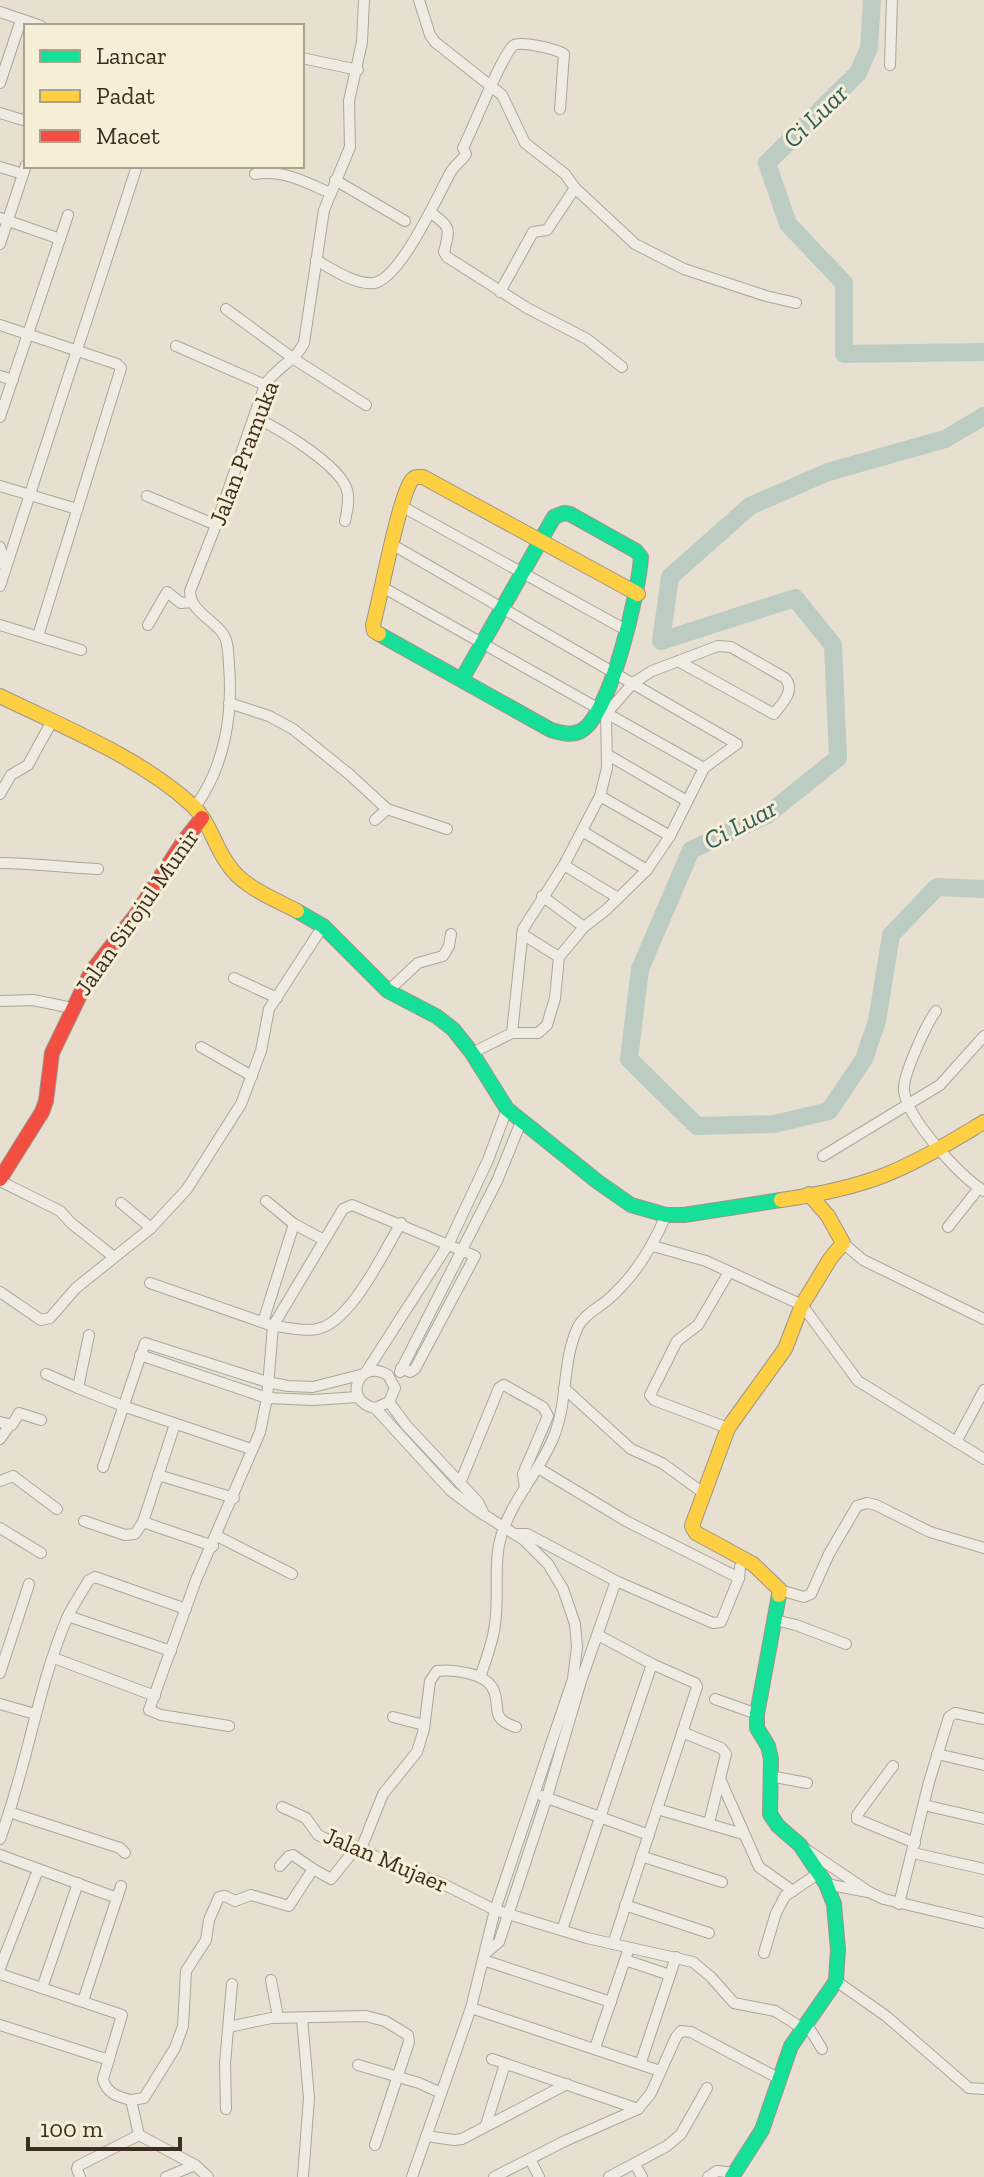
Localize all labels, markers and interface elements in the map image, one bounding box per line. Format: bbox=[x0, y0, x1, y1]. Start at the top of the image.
legend bbox=[24, 24, 304, 168]
text: Lancar bbox=[96, 41, 167, 70]
water label: Ci Luar bbox=[776, 77, 854, 155]
text: Padat bbox=[96, 81, 155, 110]
text: Macet bbox=[96, 121, 160, 150]
street label: Jalan Pramuka bbox=[203, 376, 285, 529]
water label: Ci Luar bbox=[698, 792, 782, 856]
street label: Jalan Sirojul Munir bbox=[68, 823, 205, 1001]
street label: Jalan Mujaer bbox=[320, 1820, 453, 1899]
scale bar bbox=[28, 2101, 180, 2151]
text: 100 m bbox=[40, 2114, 103, 2143]

